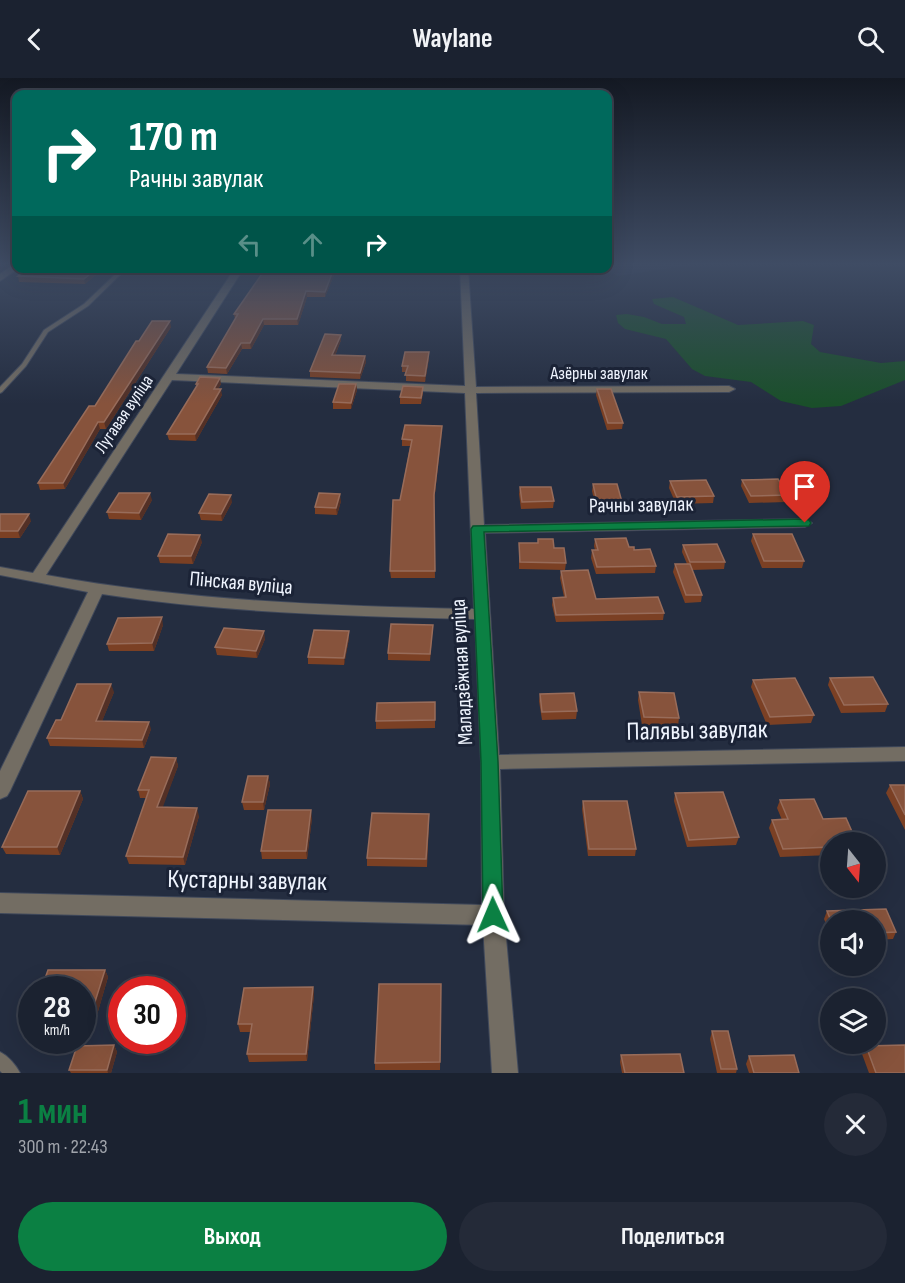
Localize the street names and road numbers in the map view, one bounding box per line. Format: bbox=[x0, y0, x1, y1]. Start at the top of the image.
street label: Азёрны завулак bbox=[549, 363, 648, 384]
street label: Лугавая вуліца bbox=[90, 371, 158, 457]
street label: Рачны завулак bbox=[589, 492, 693, 518]
street label: Пінская вуліца bbox=[188, 566, 294, 600]
street label: Маладзёжная вуліца bbox=[446, 598, 478, 746]
street label: Палявы завулак bbox=[626, 714, 768, 748]
street label: Кустарны завулак bbox=[167, 864, 327, 898]

